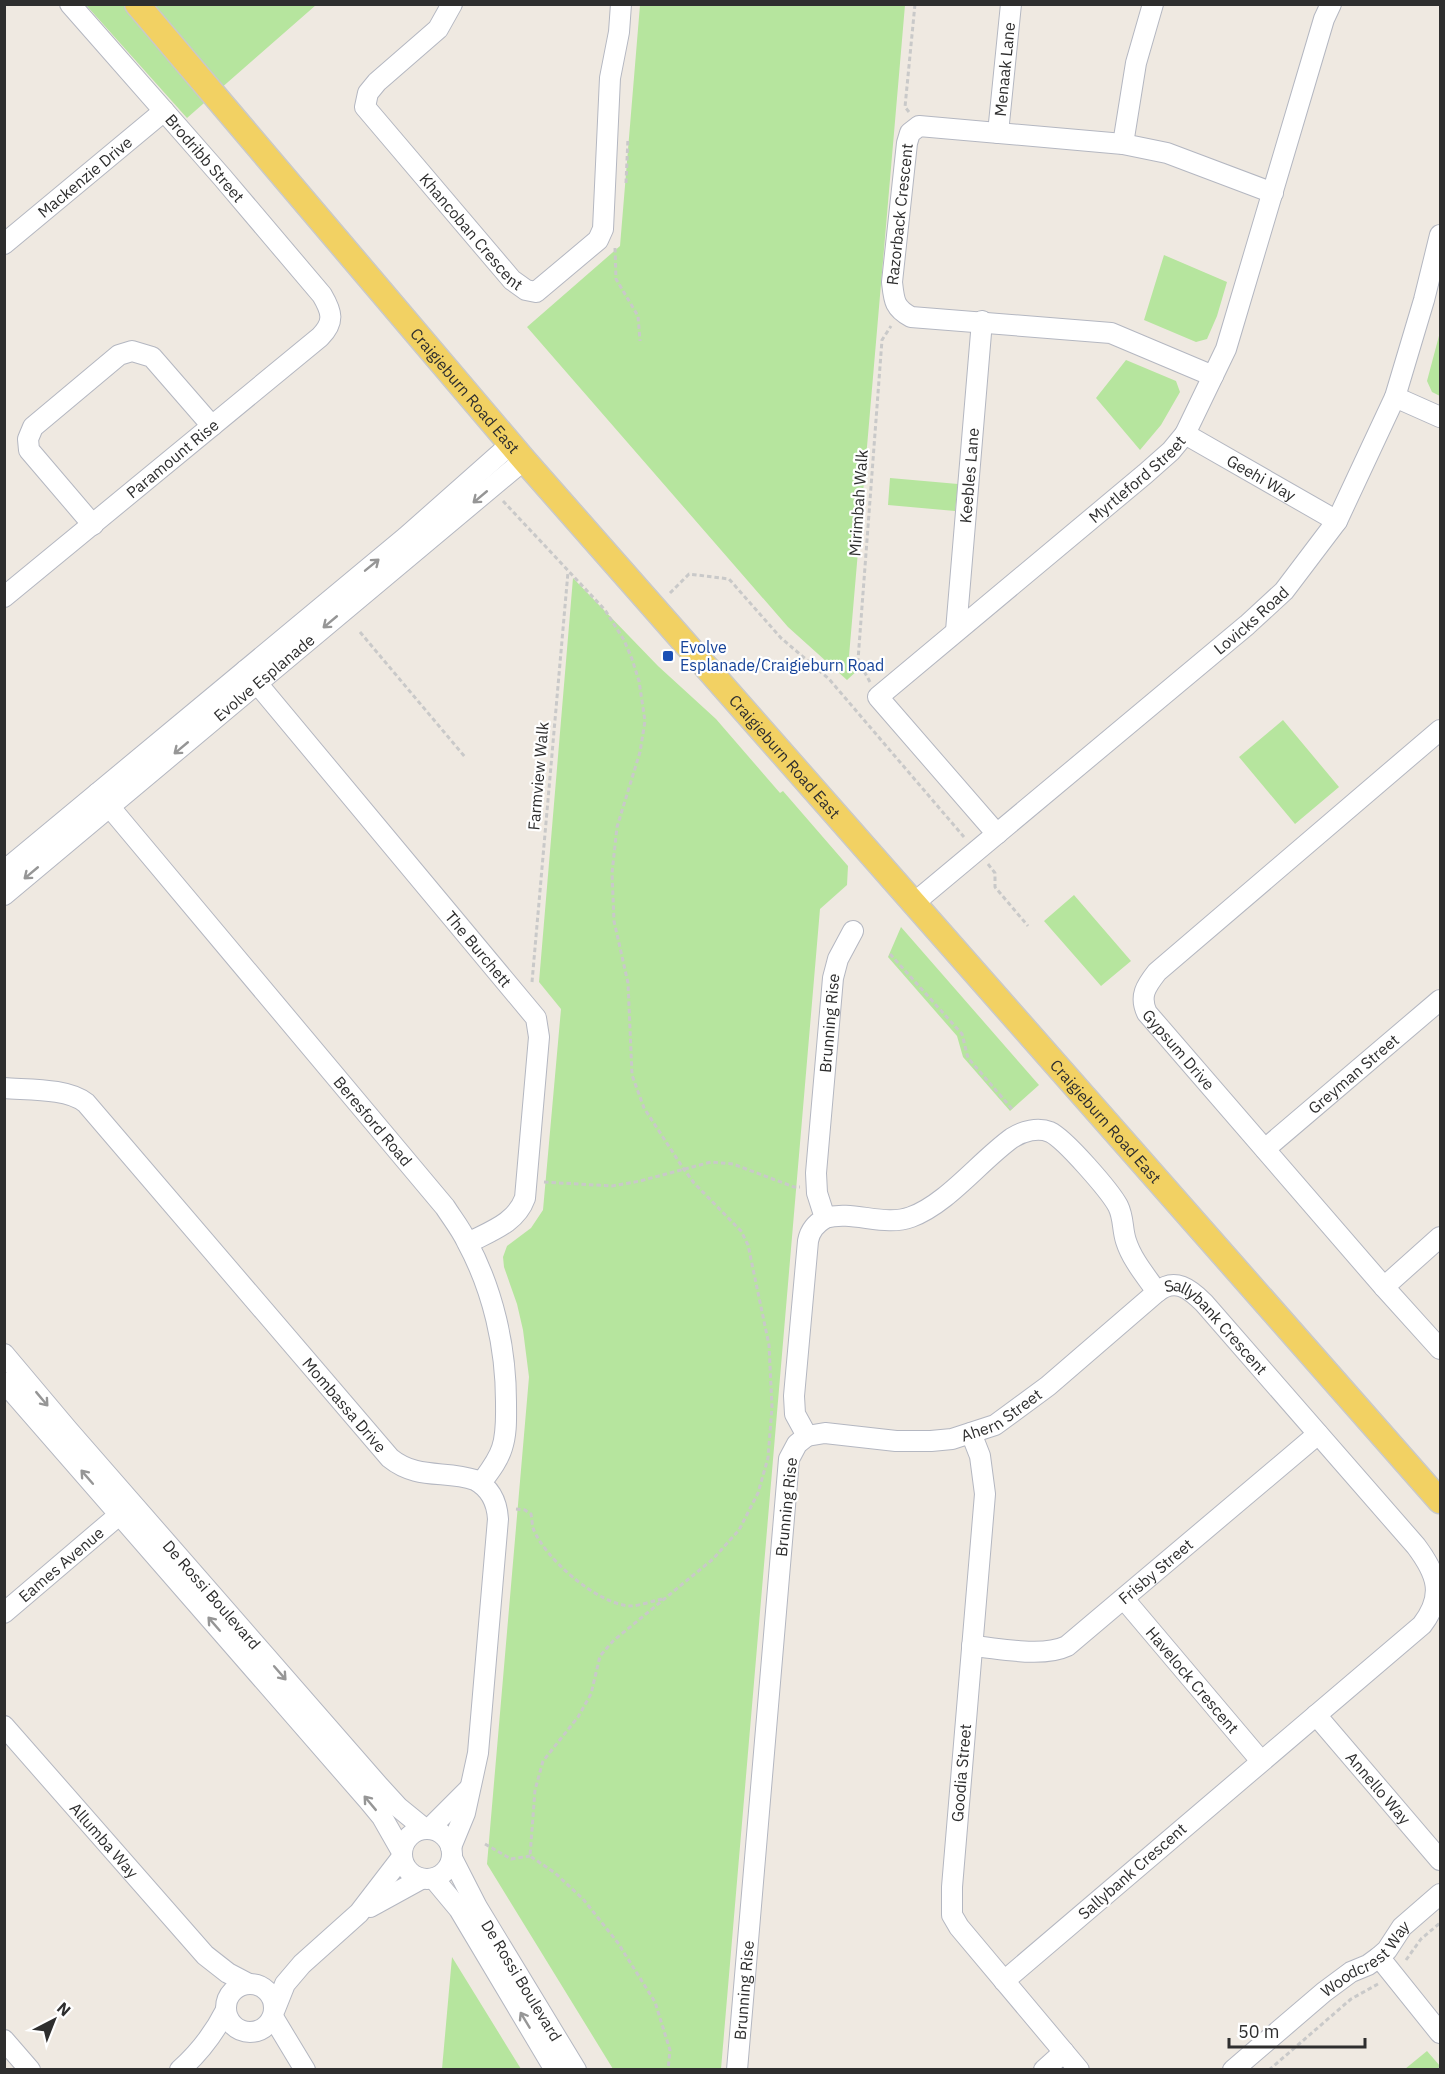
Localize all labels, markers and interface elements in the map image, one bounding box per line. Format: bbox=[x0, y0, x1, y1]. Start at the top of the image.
street label: Menaak Lane bbox=[990, 21, 1019, 117]
street label: Brodribb Street bbox=[161, 110, 249, 206]
street label: Mackenzie Drive bbox=[33, 132, 136, 222]
street label: Razorback Crescent bbox=[882, 142, 917, 286]
street label: Khancoban Crescent bbox=[416, 169, 527, 295]
street label: Craigieburn Road East bbox=[406, 324, 524, 457]
street label: Paramount Rise bbox=[122, 414, 223, 502]
street label: Keebles Lane bbox=[955, 427, 983, 524]
street label: Myrtleford Street bbox=[1084, 431, 1190, 527]
street label: Mirimbah Walk bbox=[844, 448, 872, 557]
street label: Geehi Way bbox=[1223, 450, 1299, 505]
one-way arrow bbox=[472, 491, 488, 504]
one-way arrow bbox=[364, 558, 380, 571]
street label: Lovicks Road bbox=[1210, 582, 1293, 659]
one-way arrow bbox=[322, 616, 338, 629]
street label: Evolve Esplanade bbox=[209, 629, 319, 725]
place label: Evolve Esplanade/Craigieburn Road bbox=[680, 637, 884, 675]
marker: Evolve Esplanade/Craigieburn Road bbox=[661, 649, 675, 663]
street label: Craigieburn Road East bbox=[725, 690, 845, 823]
street label: Farmview Walk bbox=[523, 720, 553, 831]
one-way arrow bbox=[173, 741, 189, 754]
one-way arrow bbox=[23, 866, 39, 879]
street label: The Burchett bbox=[441, 907, 516, 991]
street label: Brunning Rise bbox=[815, 971, 844, 1074]
street label: Gypsum Drive bbox=[1138, 1005, 1219, 1094]
street label: Greyman Street bbox=[1304, 1030, 1403, 1118]
street label: Craigieburn Road East bbox=[1046, 1055, 1166, 1187]
street label: Beresford Road bbox=[330, 1072, 416, 1170]
street label: Sallybank Crescent bbox=[1162, 1275, 1272, 1379]
street label: Mombassa Drive bbox=[298, 1353, 391, 1457]
street label: Ahern Street bbox=[958, 1384, 1046, 1445]
one-way arrow bbox=[35, 1391, 49, 1406]
street label: Brunning Rise bbox=[771, 1456, 801, 1558]
one-way arrow bbox=[80, 1469, 93, 1485]
street label: Eames Avenue bbox=[14, 1522, 108, 1606]
street label: Frisby Street bbox=[1114, 1534, 1197, 1608]
street label: De Rossi Boulevard bbox=[159, 1536, 265, 1653]
one-way arrow bbox=[207, 1617, 221, 1632]
street label: Havelock Crescent bbox=[1142, 1622, 1243, 1737]
one-way arrow bbox=[273, 1665, 287, 1680]
street label: Goodia Street bbox=[947, 1723, 975, 1823]
street label: Annello Way bbox=[1342, 1748, 1415, 1828]
one-way arrow bbox=[363, 1796, 377, 1811]
street label: Allumba Way bbox=[66, 1798, 143, 1882]
street label: Sallybank Crescent bbox=[1074, 1818, 1190, 1924]
street label: Woodcrest Way bbox=[1317, 1915, 1413, 2001]
street label: De Rossi Boulevard bbox=[477, 1916, 566, 2045]
street label: Brunning Rise bbox=[730, 1940, 758, 2041]
north arrow bbox=[24, 1990, 84, 2050]
text: N bbox=[53, 1998, 75, 2020]
scale bar bbox=[1229, 2011, 1366, 2049]
one-way arrow bbox=[518, 2012, 530, 2029]
text: 50 m bbox=[1238, 2020, 1280, 2043]

